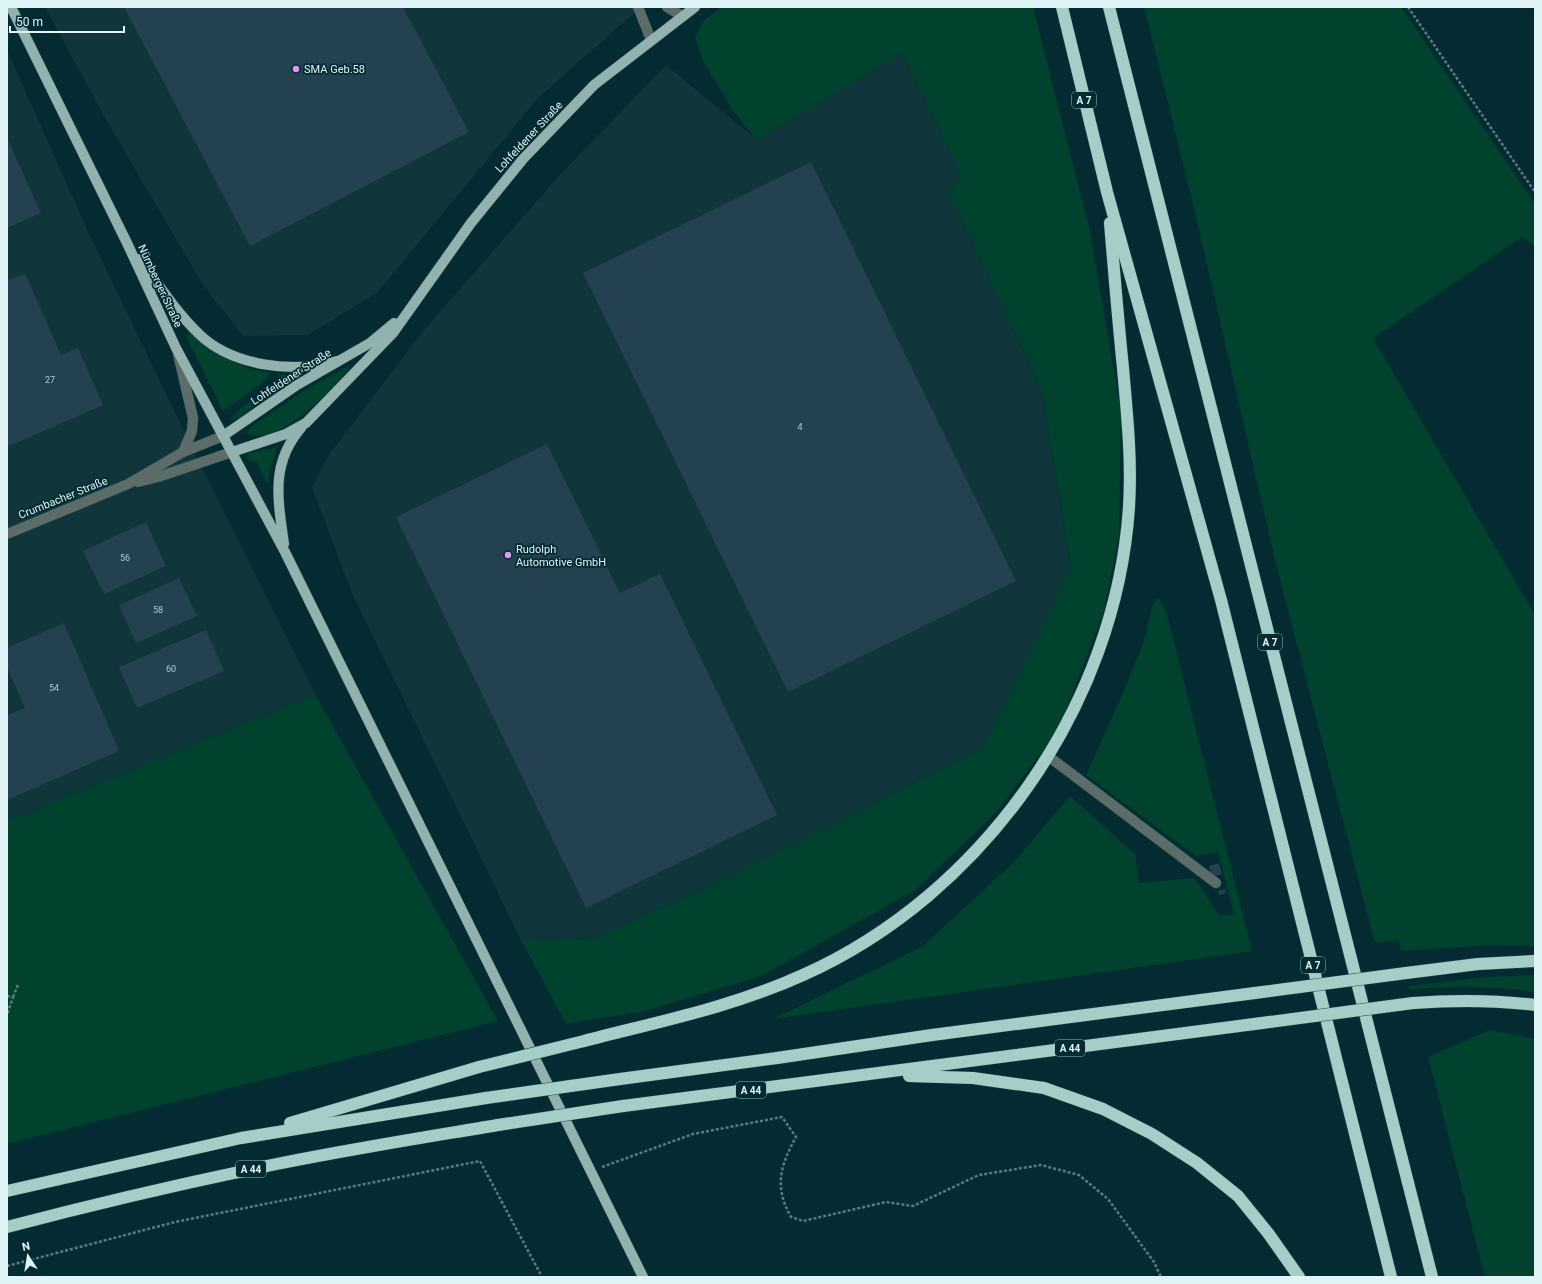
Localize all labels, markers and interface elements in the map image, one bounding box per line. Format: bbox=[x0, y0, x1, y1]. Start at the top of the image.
scale bar bbox=[10, 8, 124, 34]
text: 50 m bbox=[16, 15, 43, 29]
place label: SMA Geb.58 bbox=[304, 63, 365, 76]
marker: SMA Geb.58 bbox=[291, 64, 301, 74]
road number: A 7 bbox=[1072, 92, 1096, 108]
street label: Lohfeldener Straße bbox=[493, 98, 566, 175]
street label: Nürnberger Straße bbox=[135, 243, 185, 330]
street label: Lohfeldener Straße bbox=[249, 346, 334, 408]
house number: 27 bbox=[45, 375, 55, 385]
house number: 4 bbox=[797, 422, 803, 432]
street label: Crumbacher Straße bbox=[17, 474, 110, 522]
place label: Rudolph Automotive GmbH bbox=[516, 543, 606, 569]
marker: Rudolph Automotive GmbH bbox=[503, 550, 513, 560]
house number: 56 bbox=[120, 553, 130, 563]
house number: 58 bbox=[153, 605, 163, 615]
road number: A 7 bbox=[1258, 634, 1282, 650]
house number: 60 bbox=[166, 664, 176, 674]
house number: 54 bbox=[49, 683, 59, 693]
road number: A 7 bbox=[1301, 957, 1325, 973]
road number: A 44 bbox=[1055, 1040, 1085, 1056]
road number: A 44 bbox=[736, 1082, 766, 1098]
road number: A 44 bbox=[236, 1161, 266, 1177]
north arrow bbox=[8, 1236, 48, 1276]
text: N bbox=[21, 1239, 31, 1254]

